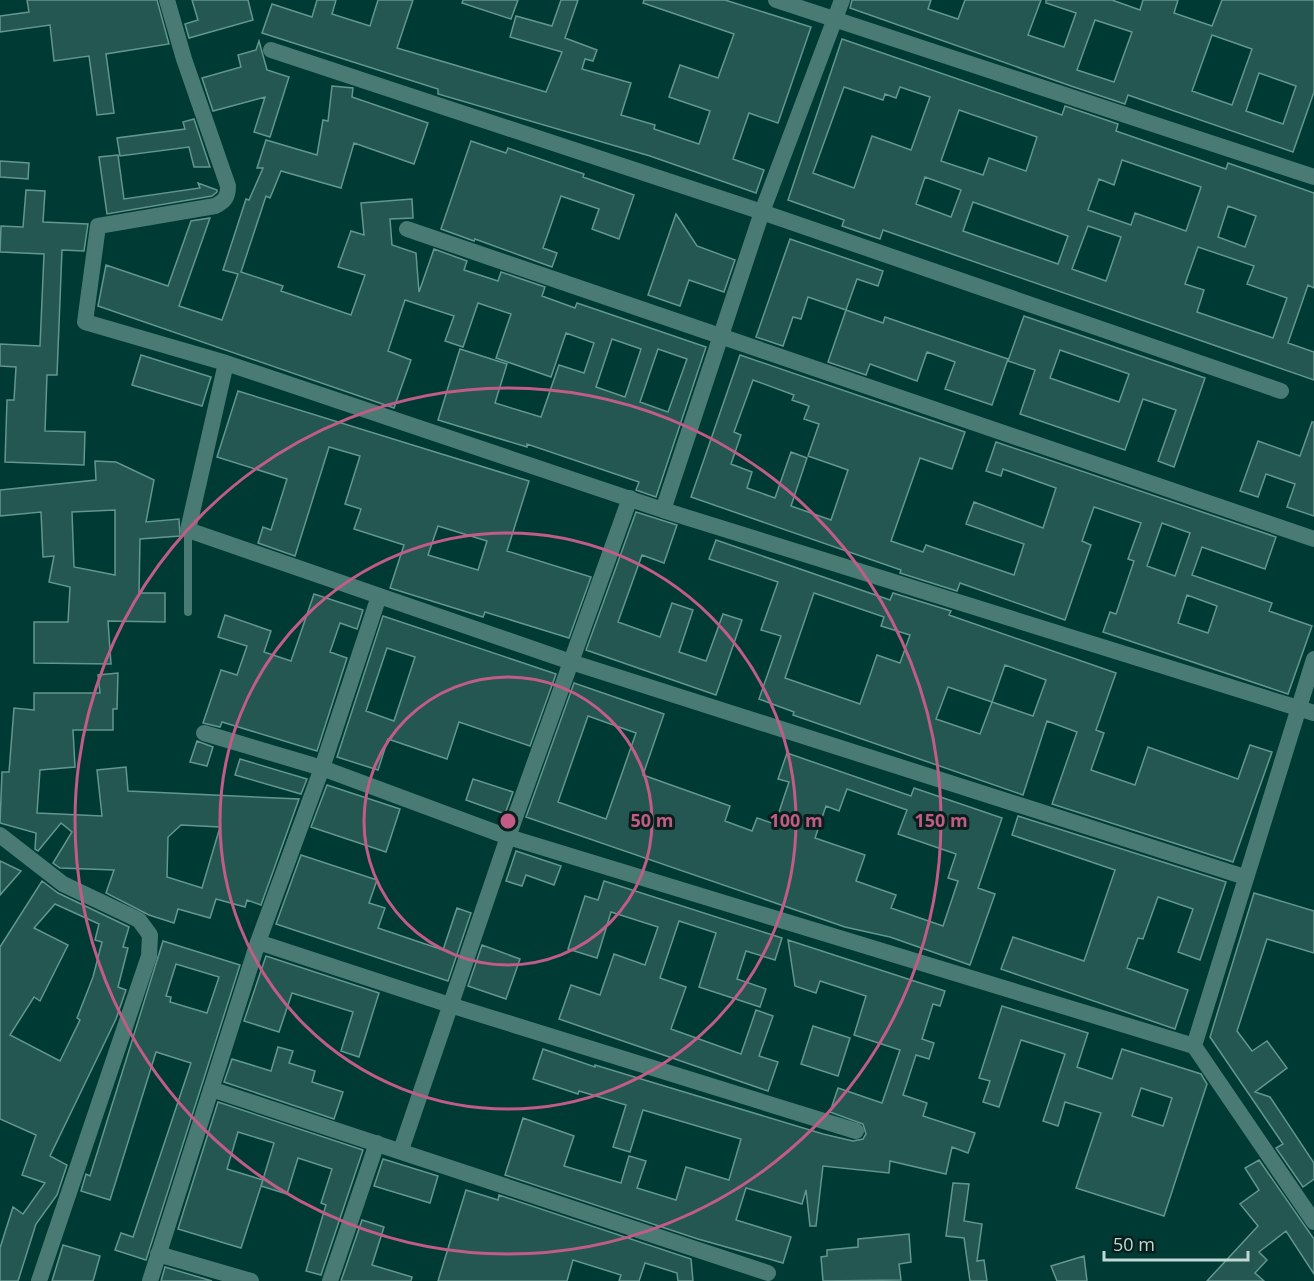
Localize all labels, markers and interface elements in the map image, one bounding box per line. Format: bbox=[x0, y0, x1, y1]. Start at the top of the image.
text: 50 m bbox=[631, 808, 673, 832]
text: 100 m bbox=[769, 808, 823, 832]
text: 150 m bbox=[914, 808, 968, 832]
centre of rings bbox=[498, 811, 518, 831]
scale bar bbox=[1104, 1224, 1248, 1262]
text: 50 m bbox=[1113, 1232, 1155, 1256]

